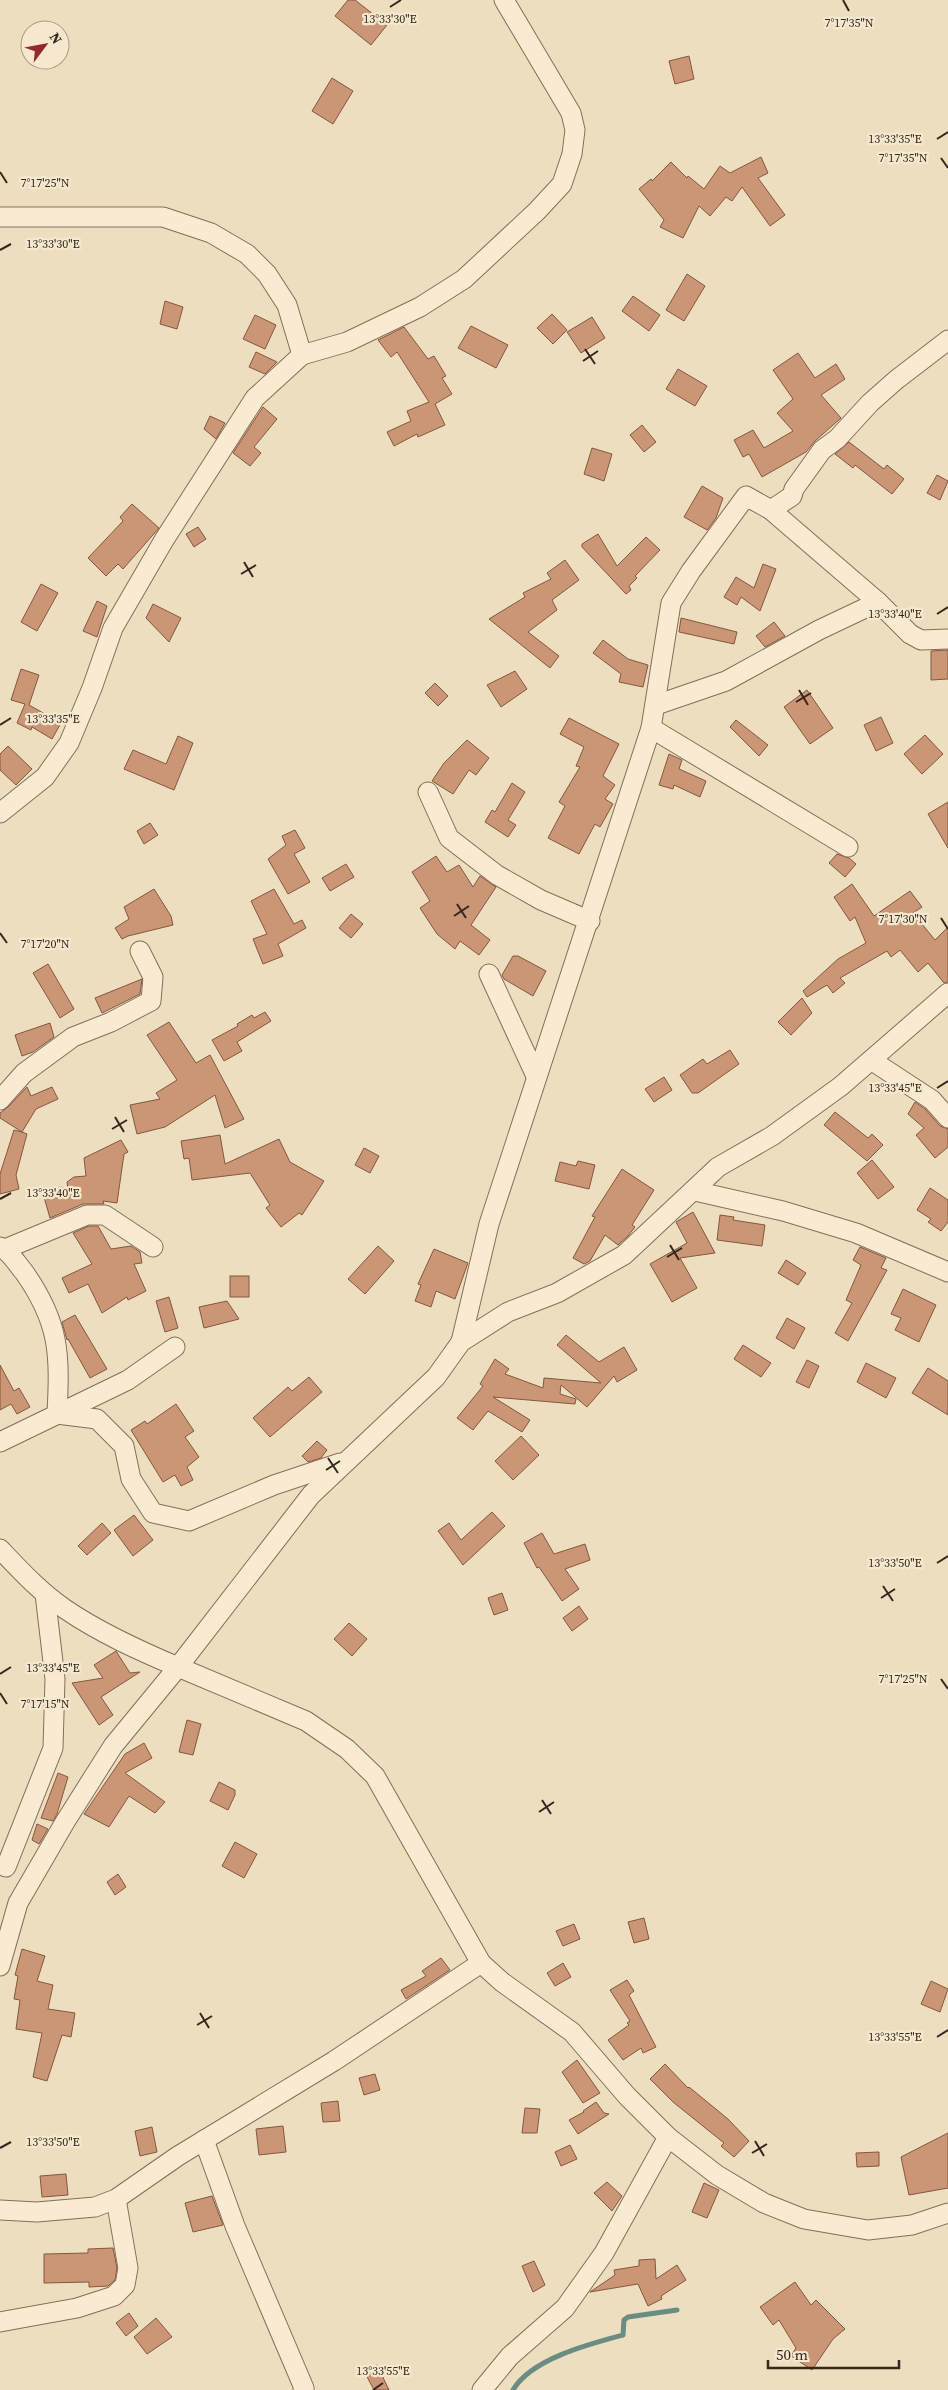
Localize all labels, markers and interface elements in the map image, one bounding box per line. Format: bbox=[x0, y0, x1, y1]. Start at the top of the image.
text: 13°33'30"E bbox=[363, 11, 417, 27]
text: 7°17'35"N bbox=[824, 15, 874, 31]
north arrow bbox=[20, 20, 70, 70]
text: N bbox=[45, 28, 67, 48]
text: 13°33'35"E bbox=[868, 131, 922, 147]
text: 7°17'35"N bbox=[878, 150, 928, 166]
text: 7°17'25"N bbox=[20, 175, 70, 191]
text: 13°33'30"E bbox=[26, 236, 80, 252]
text: 13°33'40"E bbox=[868, 606, 922, 622]
text: 13°33'35"E bbox=[26, 711, 80, 727]
text: 7°17'30"N bbox=[878, 911, 928, 927]
text: 7°17'20"N bbox=[20, 936, 70, 952]
text: 13°33'45"E bbox=[868, 1080, 922, 1096]
text: 13°33'40"E bbox=[26, 1185, 80, 1201]
text: 13°33'50"E bbox=[868, 1555, 922, 1571]
text: 13°33'45"E bbox=[26, 1660, 80, 1676]
text: 7°17'25"N bbox=[878, 1671, 928, 1687]
text: 7°17'15"N bbox=[20, 1696, 70, 1712]
text: 13°33'55"E bbox=[868, 2029, 922, 2045]
text: 13°33'50"E bbox=[26, 2134, 80, 2150]
scale bar bbox=[768, 2338, 899, 2370]
text: 50 m bbox=[776, 2344, 808, 2365]
text: 13°33'55"E bbox=[356, 2363, 410, 2379]

